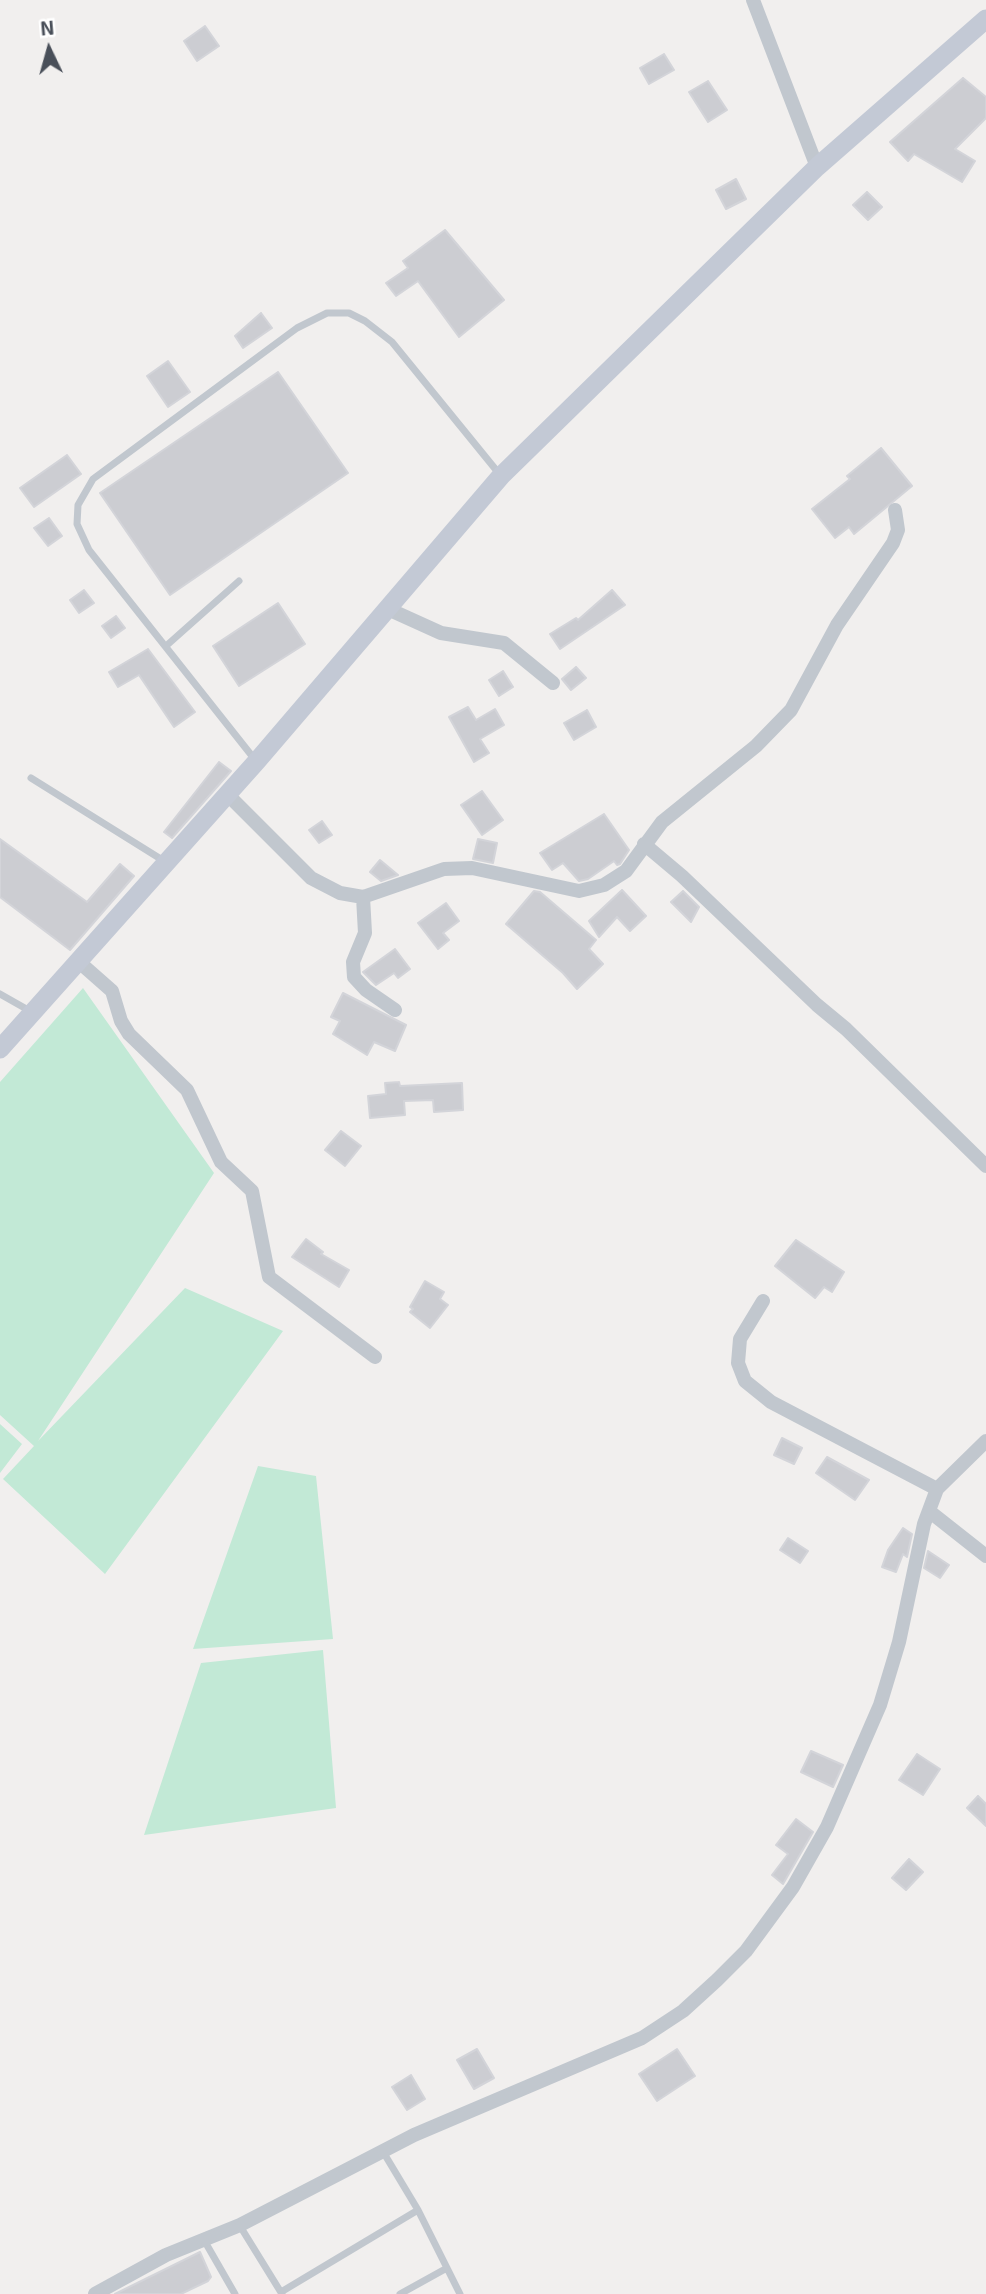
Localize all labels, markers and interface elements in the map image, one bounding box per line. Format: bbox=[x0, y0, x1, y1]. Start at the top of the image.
north arrow bbox=[14, 14, 84, 84]
text: N bbox=[39, 16, 55, 40]

